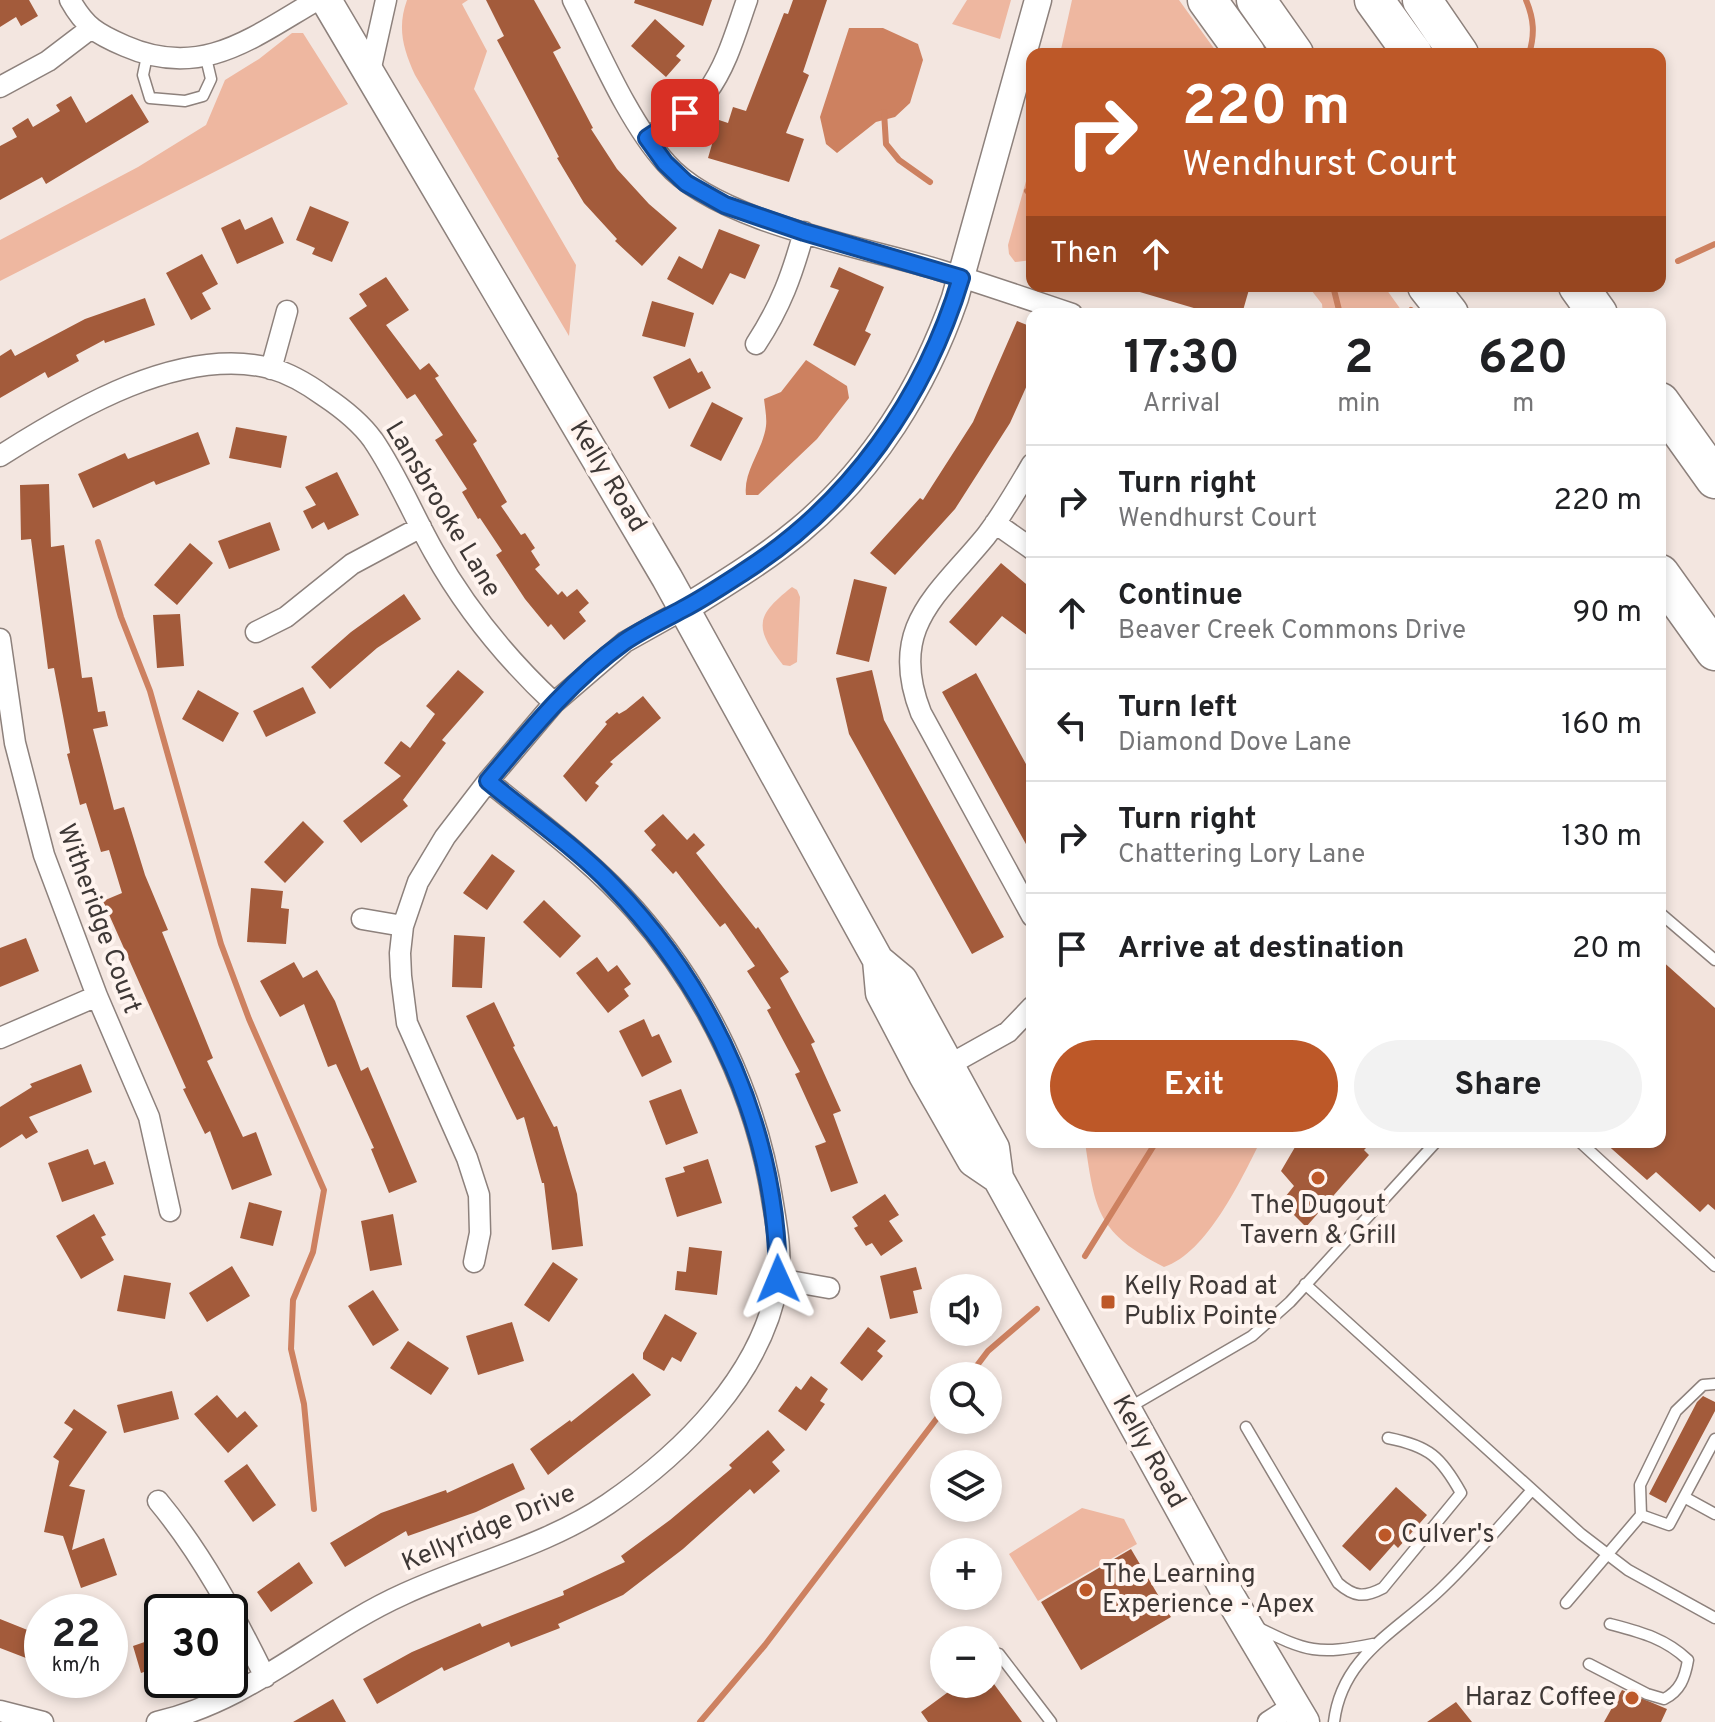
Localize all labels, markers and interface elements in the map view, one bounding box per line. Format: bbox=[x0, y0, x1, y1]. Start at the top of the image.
text: 220 m bbox=[1182, 74, 1350, 144]
pin bbox=[651, 79, 719, 147]
icon: right bbox=[1050, 80, 1154, 184]
icon: arrive bbox=[663, 91, 707, 135]
text: Wendhurst Court bbox=[1182, 143, 1458, 189]
icon: ahead bbox=[1134, 232, 1178, 276]
text: Then bbox=[1050, 236, 1118, 273]
text: 17:30 bbox=[1124, 330, 1240, 390]
text: 2 bbox=[1344, 330, 1374, 390]
text: 620 bbox=[1478, 330, 1568, 390]
text: Arrival bbox=[1143, 388, 1220, 421]
text: min bbox=[1337, 388, 1381, 421]
text: m bbox=[1512, 388, 1534, 421]
street label: Kelly Road bbox=[561, 415, 653, 539]
street label: Lansbrooke Lane bbox=[376, 416, 508, 604]
text: Turn right bbox=[1118, 466, 1256, 503]
icon: right bbox=[1050, 479, 1094, 523]
text: 220 m bbox=[1554, 483, 1642, 520]
text: Wendhurst Court bbox=[1118, 503, 1317, 536]
text: Continue bbox=[1118, 578, 1243, 615]
icon: ahead bbox=[1050, 591, 1094, 635]
text: 90 m bbox=[1573, 595, 1642, 632]
text: Beaver Creek Commons Drive bbox=[1118, 615, 1466, 648]
text: Turn left bbox=[1118, 690, 1238, 727]
icon: left bbox=[1050, 703, 1094, 747]
text: 160 m bbox=[1561, 707, 1642, 744]
text: Diamond Dove Lane bbox=[1118, 727, 1352, 760]
text: Turn right bbox=[1118, 802, 1256, 839]
icon: right bbox=[1050, 815, 1094, 859]
text: 130 m bbox=[1561, 819, 1642, 856]
street label: Witheridge Court bbox=[48, 820, 148, 1018]
text: Chattering Lory Lane bbox=[1118, 839, 1365, 872]
icon: arrive bbox=[1050, 927, 1094, 971]
text: Arrive at destination bbox=[1118, 931, 1404, 968]
text: 20 m bbox=[1572, 931, 1642, 968]
button: Exit bbox=[1050, 1040, 1338, 1132]
button: Share bbox=[1354, 1040, 1642, 1132]
marker: The Dugout Tavern & Grill bbox=[1309, 1169, 1327, 1187]
place label: The Dugout Tavern & Grill bbox=[1239, 1190, 1397, 1253]
position arrow bbox=[736, 1237, 820, 1321]
place label: Kelly Road at Publix Pointe bbox=[1124, 1271, 1278, 1334]
map controls bbox=[930, 1274, 1002, 1698]
button: sound bbox=[930, 1274, 1002, 1346]
marker: Kelly Road at Publix Pointe bbox=[1099, 1293, 1117, 1311]
button: search bbox=[930, 1362, 1002, 1434]
street label: Kelly Road bbox=[1103, 1390, 1193, 1514]
button: layers bbox=[930, 1450, 1002, 1522]
street label: Kellyridge Drive bbox=[397, 1478, 581, 1580]
place label: Culver's bbox=[1401, 1519, 1495, 1552]
marker: Culver's bbox=[1376, 1526, 1394, 1544]
button: + bbox=[930, 1538, 1002, 1610]
place label: The Learning Experience - Apex bbox=[1102, 1559, 1315, 1622]
marker: The Learning Experience - Apex bbox=[1077, 1581, 1095, 1599]
speed limit sign: 30 bbox=[144, 1594, 248, 1698]
text: 22 bbox=[52, 1611, 100, 1661]
button: − bbox=[930, 1626, 1002, 1698]
text: km/h bbox=[52, 1653, 100, 1679]
place label: Haraz Coffee bbox=[1465, 1682, 1616, 1715]
marker: Haraz Coffee bbox=[1623, 1689, 1641, 1707]

